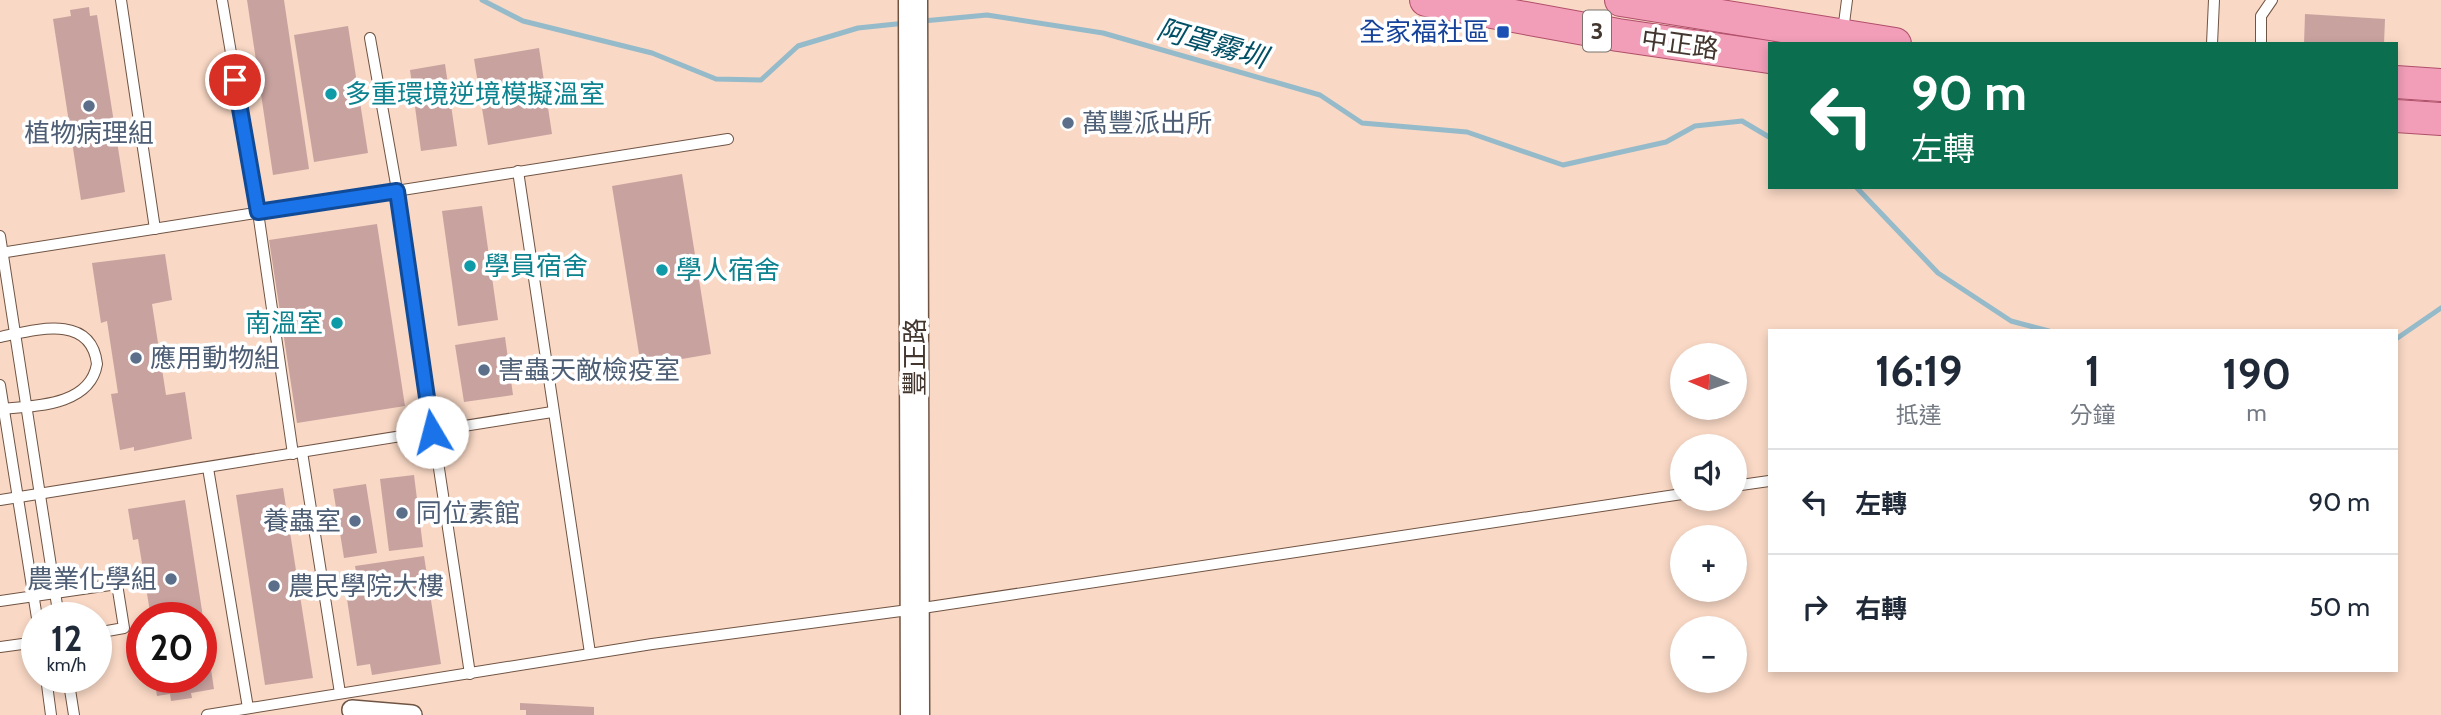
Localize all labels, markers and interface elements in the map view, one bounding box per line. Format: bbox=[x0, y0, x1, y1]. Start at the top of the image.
water label: 阿罩霧圳 bbox=[1153, 11, 1274, 76]
road number: 3 bbox=[1583, 11, 1611, 52]
place label: 全家福社區 bbox=[1359, 16, 1489, 48]
street label: 中正路 bbox=[1639, 23, 1721, 65]
marker: 全家福社區 bbox=[1495, 24, 1511, 40]
pin bbox=[205, 50, 265, 110]
icon: arrive bbox=[216, 61, 254, 99]
text: 90 m bbox=[1911, 63, 2027, 122]
icon: left bbox=[1796, 70, 1887, 161]
place label: 多重環境逆境模擬溫室 bbox=[345, 78, 605, 110]
marker: 多重環境逆境模擬溫室 bbox=[323, 86, 339, 102]
marker: 植物病理組 bbox=[81, 98, 97, 114]
place label: 萬豐派出所 bbox=[1082, 107, 1212, 139]
marker: 萬豐派出所 bbox=[1060, 115, 1076, 131]
place label: 植物病理組 bbox=[24, 117, 154, 149]
text: 左轉 bbox=[1911, 129, 1975, 168]
place label: 學員宿舍 bbox=[484, 250, 588, 282]
place label: 學人宿舍 bbox=[676, 254, 780, 286]
marker: 學員宿舍 bbox=[462, 258, 478, 274]
marker: 學人宿舍 bbox=[654, 262, 670, 278]
place label: 南溫室 bbox=[245, 307, 323, 339]
marker: 南溫室 bbox=[329, 315, 345, 331]
street label: 豐正路 bbox=[899, 318, 931, 396]
place label: 應用動物組 bbox=[150, 342, 280, 374]
north arrow bbox=[1670, 343, 1746, 420]
map controls bbox=[1670, 343, 1747, 693]
text: 16:19 bbox=[1875, 345, 1962, 397]
text: 1 bbox=[2085, 345, 2100, 397]
text: 190 bbox=[2222, 348, 2291, 400]
marker: 應用動物組 bbox=[128, 350, 144, 366]
place label: 害蟲天敵檢疫室 bbox=[498, 354, 680, 386]
marker: 害蟲天敵檢疫室 bbox=[476, 362, 492, 378]
position arrow bbox=[395, 395, 469, 469]
text: m bbox=[2247, 399, 2267, 427]
text: 抵達 bbox=[1896, 401, 1942, 429]
text: 分鐘 bbox=[2069, 401, 2115, 429]
button: sound bbox=[1670, 434, 1747, 511]
icon: left bbox=[1796, 483, 1834, 521]
text: 90 m bbox=[2308, 486, 2370, 518]
text: 左轉 bbox=[1855, 488, 1907, 520]
place label: 同位素館 bbox=[416, 497, 520, 529]
place label: 養蟲室 bbox=[263, 505, 341, 537]
marker: 同位素館 bbox=[394, 505, 410, 521]
marker: 養蟲室 bbox=[347, 513, 363, 529]
button: + bbox=[1670, 525, 1747, 602]
place label: 農業化學組 bbox=[27, 563, 157, 595]
place label: 農民學院大樓 bbox=[288, 570, 444, 602]
marker: 農業化學組 bbox=[163, 571, 179, 587]
marker: 農民學院大樓 bbox=[266, 578, 282, 594]
icon: right bbox=[1796, 588, 1834, 626]
text: 50 m bbox=[2309, 591, 2370, 623]
text: 右轉 bbox=[1855, 593, 1907, 625]
speed limit sign: 20 bbox=[126, 602, 217, 693]
button: − bbox=[1670, 616, 1747, 693]
text: 12 bbox=[51, 617, 82, 660]
text: km/h bbox=[47, 654, 86, 676]

